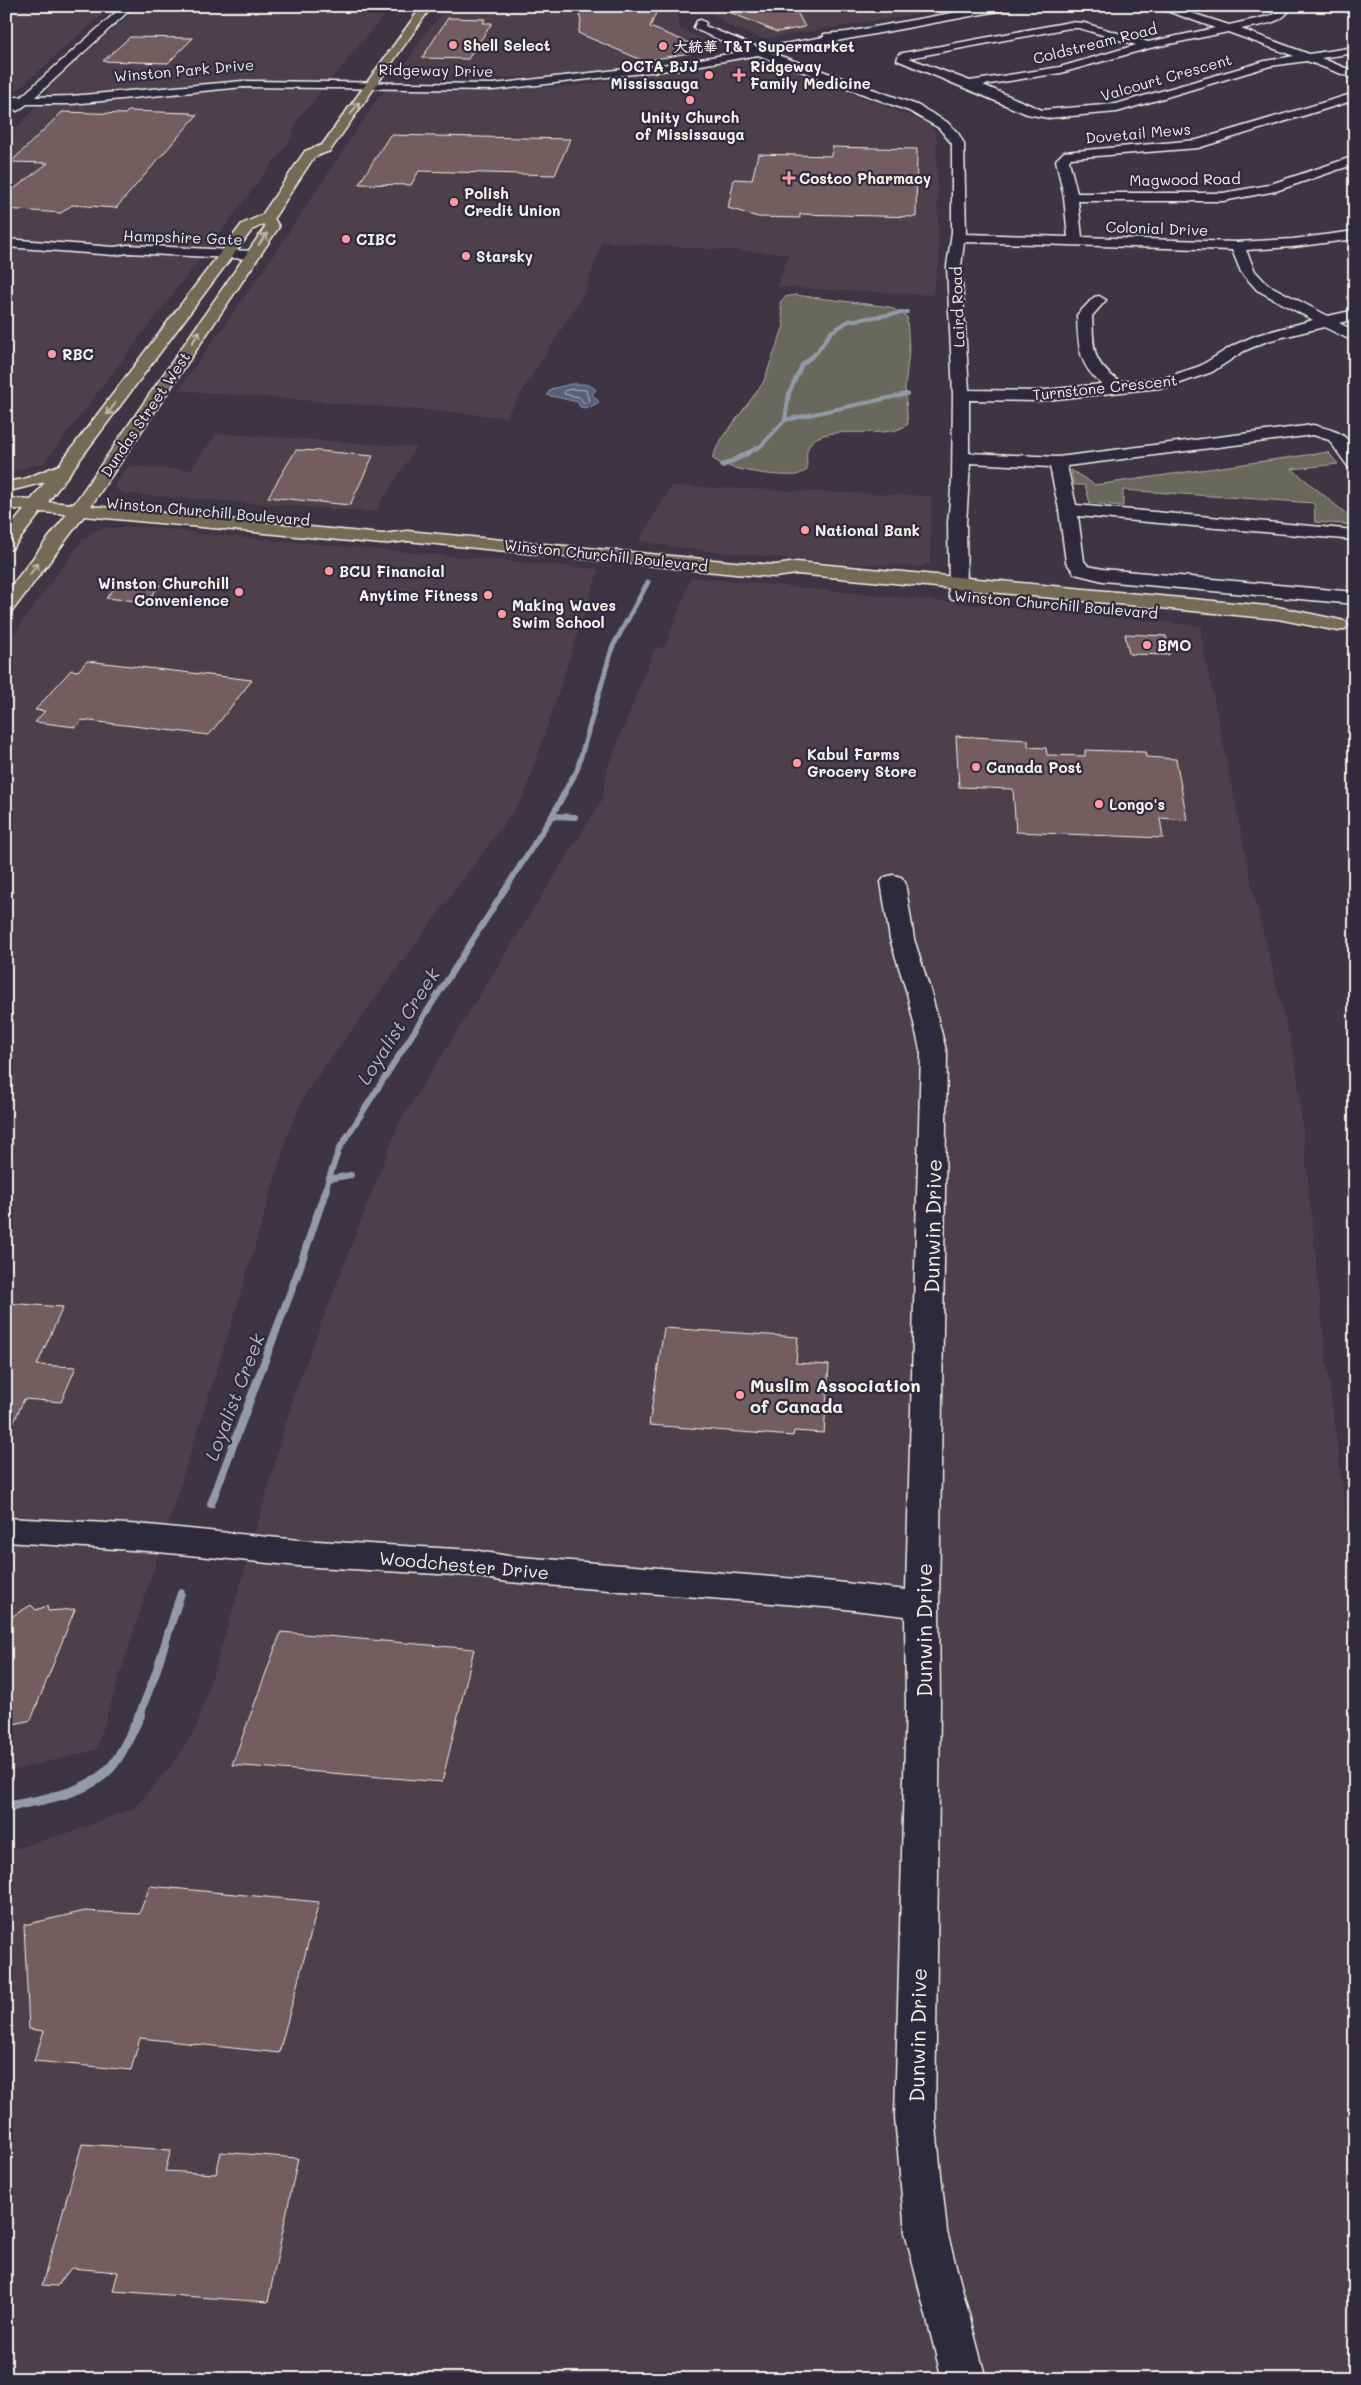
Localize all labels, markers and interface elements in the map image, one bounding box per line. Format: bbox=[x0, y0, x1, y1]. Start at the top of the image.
street label: Coldstream Road bbox=[1031, 18, 1159, 68]
place label: Shell Select bbox=[463, 35, 551, 55]
place label: 大統華 T&T Supermarket bbox=[673, 36, 855, 56]
marker: Shell Select bbox=[447, 39, 459, 51]
marker: 大統華 T&T Supermarket bbox=[657, 40, 669, 52]
street label: Valcourt Crescent bbox=[1098, 49, 1234, 105]
street label: Winston Park Drive bbox=[113, 54, 255, 86]
place label: OCTA BJJ Mississauga bbox=[611, 56, 699, 93]
place label: Ridgeway Family Medicine bbox=[750, 56, 871, 93]
street label: Ridgeway Drive bbox=[378, 59, 494, 81]
marker: Ridgeway Family Medicine bbox=[732, 68, 746, 82]
marker: OCTA BJJ Mississauga bbox=[703, 69, 715, 81]
marker: Unity Church of Mississauga bbox=[684, 94, 696, 106]
one-way arrow bbox=[350, 101, 360, 115]
place label: Unity Church of Mississauga bbox=[635, 107, 745, 144]
street label: Dovetail Mews bbox=[1084, 118, 1192, 148]
place label: Costco Pharmacy bbox=[799, 168, 931, 188]
street label: Magwood Road bbox=[1129, 168, 1241, 190]
marker: Costco Pharmacy bbox=[783, 172, 795, 184]
place label: Polish Credit Union bbox=[464, 183, 560, 220]
marker: Polish Credit Union bbox=[448, 196, 460, 208]
street label: Colonial Drive bbox=[1105, 216, 1209, 240]
street label: Hampshire Gate bbox=[123, 225, 243, 249]
place label: CIBC bbox=[356, 229, 396, 249]
one-way arrow bbox=[258, 232, 268, 246]
marker: CIBC bbox=[340, 233, 352, 245]
place label: Starsky bbox=[476, 246, 533, 266]
marker: Starsky bbox=[460, 250, 472, 262]
street label: Laird Road bbox=[946, 266, 968, 348]
one-way arrow bbox=[192, 330, 202, 344]
place label: RBC bbox=[62, 344, 94, 364]
marker: RBC bbox=[46, 348, 58, 360]
street label: Dundas Street West bbox=[96, 348, 194, 480]
street label: Turnstone Crescent bbox=[1032, 369, 1178, 405]
one-way arrow bbox=[106, 402, 116, 416]
street label: Winston Churchill Boulevard bbox=[105, 492, 311, 530]
place label: National Bank bbox=[815, 520, 920, 540]
marker: National Bank bbox=[799, 524, 811, 536]
street label: Winston Churchill Boulevard bbox=[503, 534, 709, 576]
place label: BCU Financial bbox=[339, 561, 445, 581]
one-way arrow bbox=[29, 562, 39, 576]
marker: BCU Financial bbox=[323, 565, 335, 577]
place label: Winston Churchill Convenience bbox=[98, 573, 229, 610]
place label: Anytime Fitness bbox=[359, 585, 478, 605]
street label: Winston Churchill Boulevard bbox=[953, 585, 1159, 623]
marker: Winston Churchill Convenience bbox=[233, 586, 245, 598]
marker: Anytime Fitness bbox=[482, 589, 494, 601]
place label: Making Waves Swim School bbox=[512, 595, 616, 632]
marker: Making Waves Swim School bbox=[496, 608, 508, 620]
place label: BMO bbox=[1157, 635, 1191, 655]
marker: BMO bbox=[1141, 639, 1153, 651]
place label: Kabul Farms Grocery Store bbox=[807, 744, 917, 781]
marker: Kabul Farms Grocery Store bbox=[791, 757, 803, 769]
place label: Canada Post bbox=[986, 757, 1082, 777]
marker: Canada Post bbox=[970, 761, 982, 773]
place label: Longo's bbox=[1109, 794, 1165, 814]
marker: Longo's bbox=[1093, 798, 1105, 810]
water label: Loyalist Creek bbox=[351, 962, 445, 1089]
street label: Dunwin Drive bbox=[917, 1159, 947, 1293]
water label: Loyalist Creek bbox=[198, 1329, 270, 1464]
place label: Muslim Association of Canada bbox=[750, 1373, 921, 1418]
marker: Muslim Association of Canada bbox=[734, 1389, 746, 1401]
street label: Woodchester Drive bbox=[378, 1546, 550, 1584]
street label: Dunwin Drive bbox=[910, 1563, 937, 1697]
street label: Dunwin Drive bbox=[902, 1968, 932, 2102]

